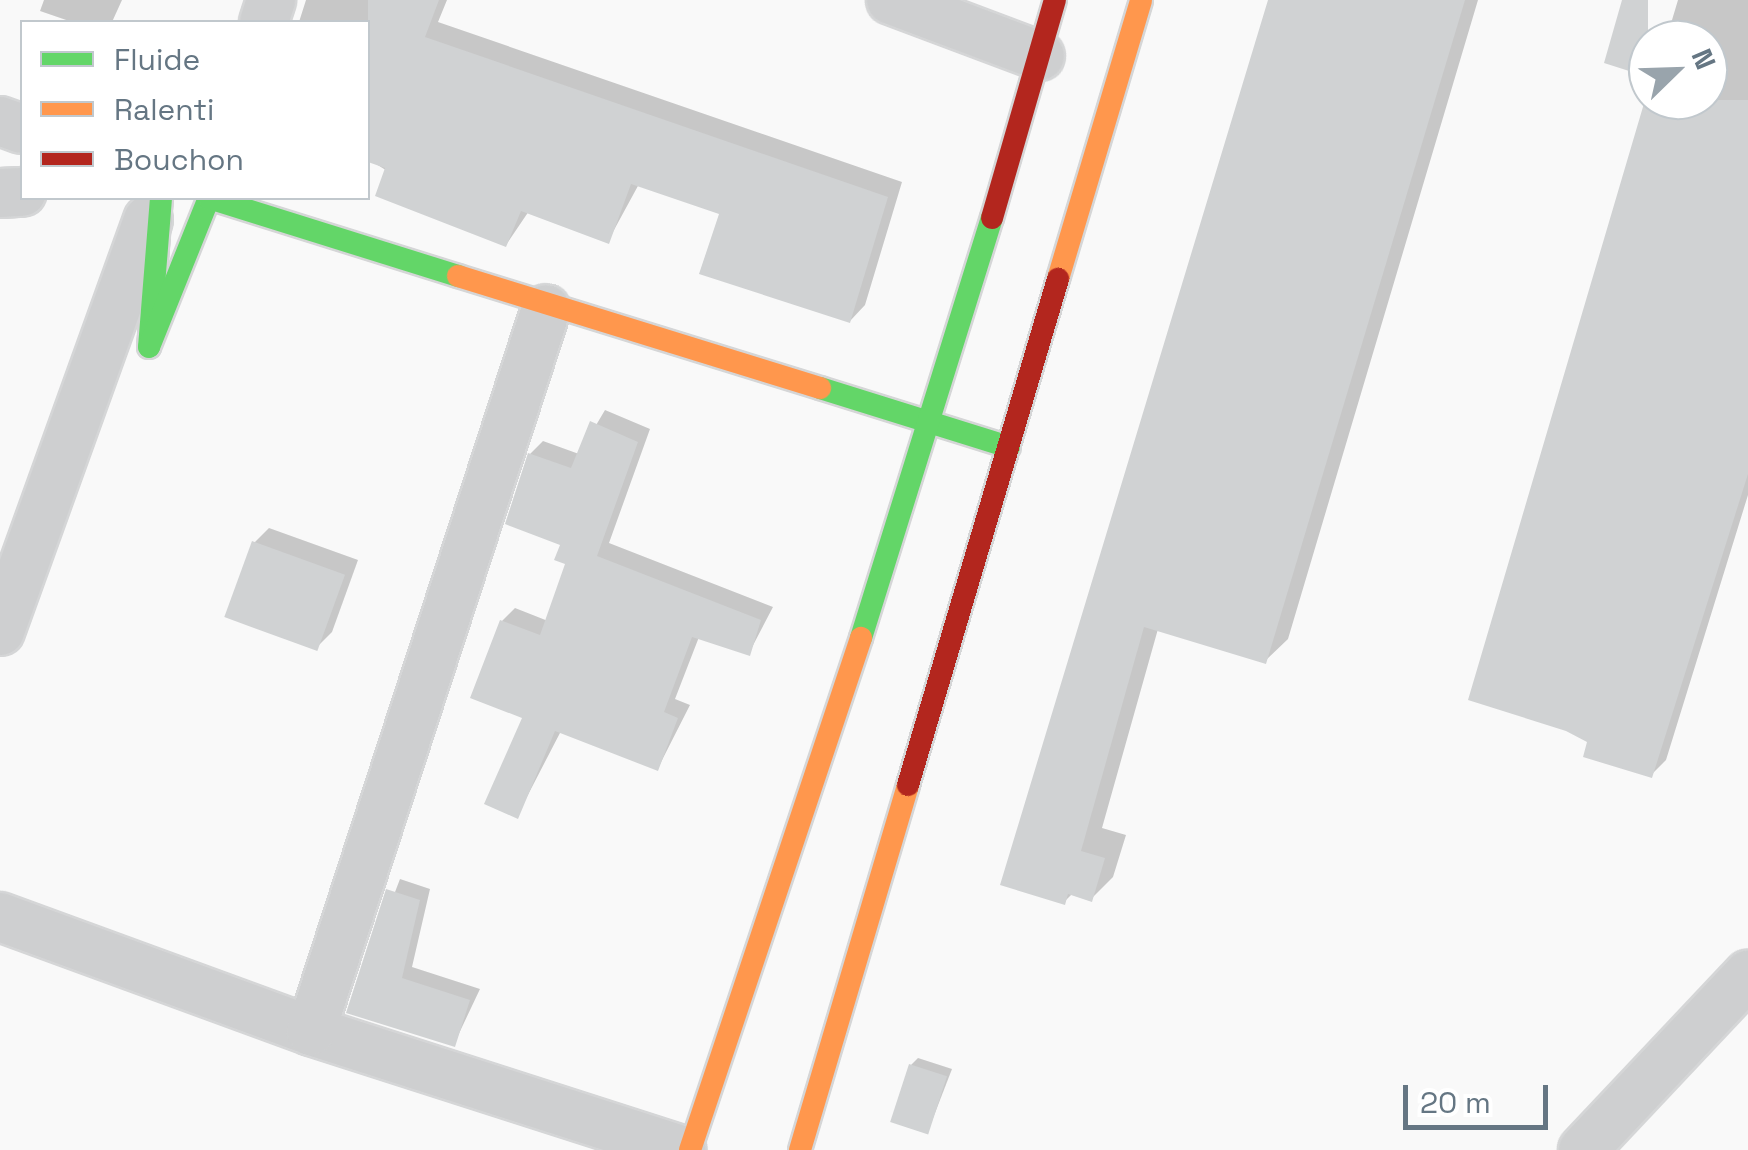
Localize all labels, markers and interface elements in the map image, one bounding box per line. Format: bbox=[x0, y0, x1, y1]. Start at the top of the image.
legend bbox=[20, 20, 370, 200]
north arrow bbox=[1628, 20, 1728, 120]
text: Fluide bbox=[114, 40, 200, 79]
text: N bbox=[1684, 43, 1724, 75]
text: Ralenti bbox=[114, 90, 214, 129]
text: Bouchon bbox=[114, 140, 244, 179]
scale bar bbox=[1408, 1065, 1553, 1127]
text: 20 m bbox=[1420, 1083, 1491, 1122]

